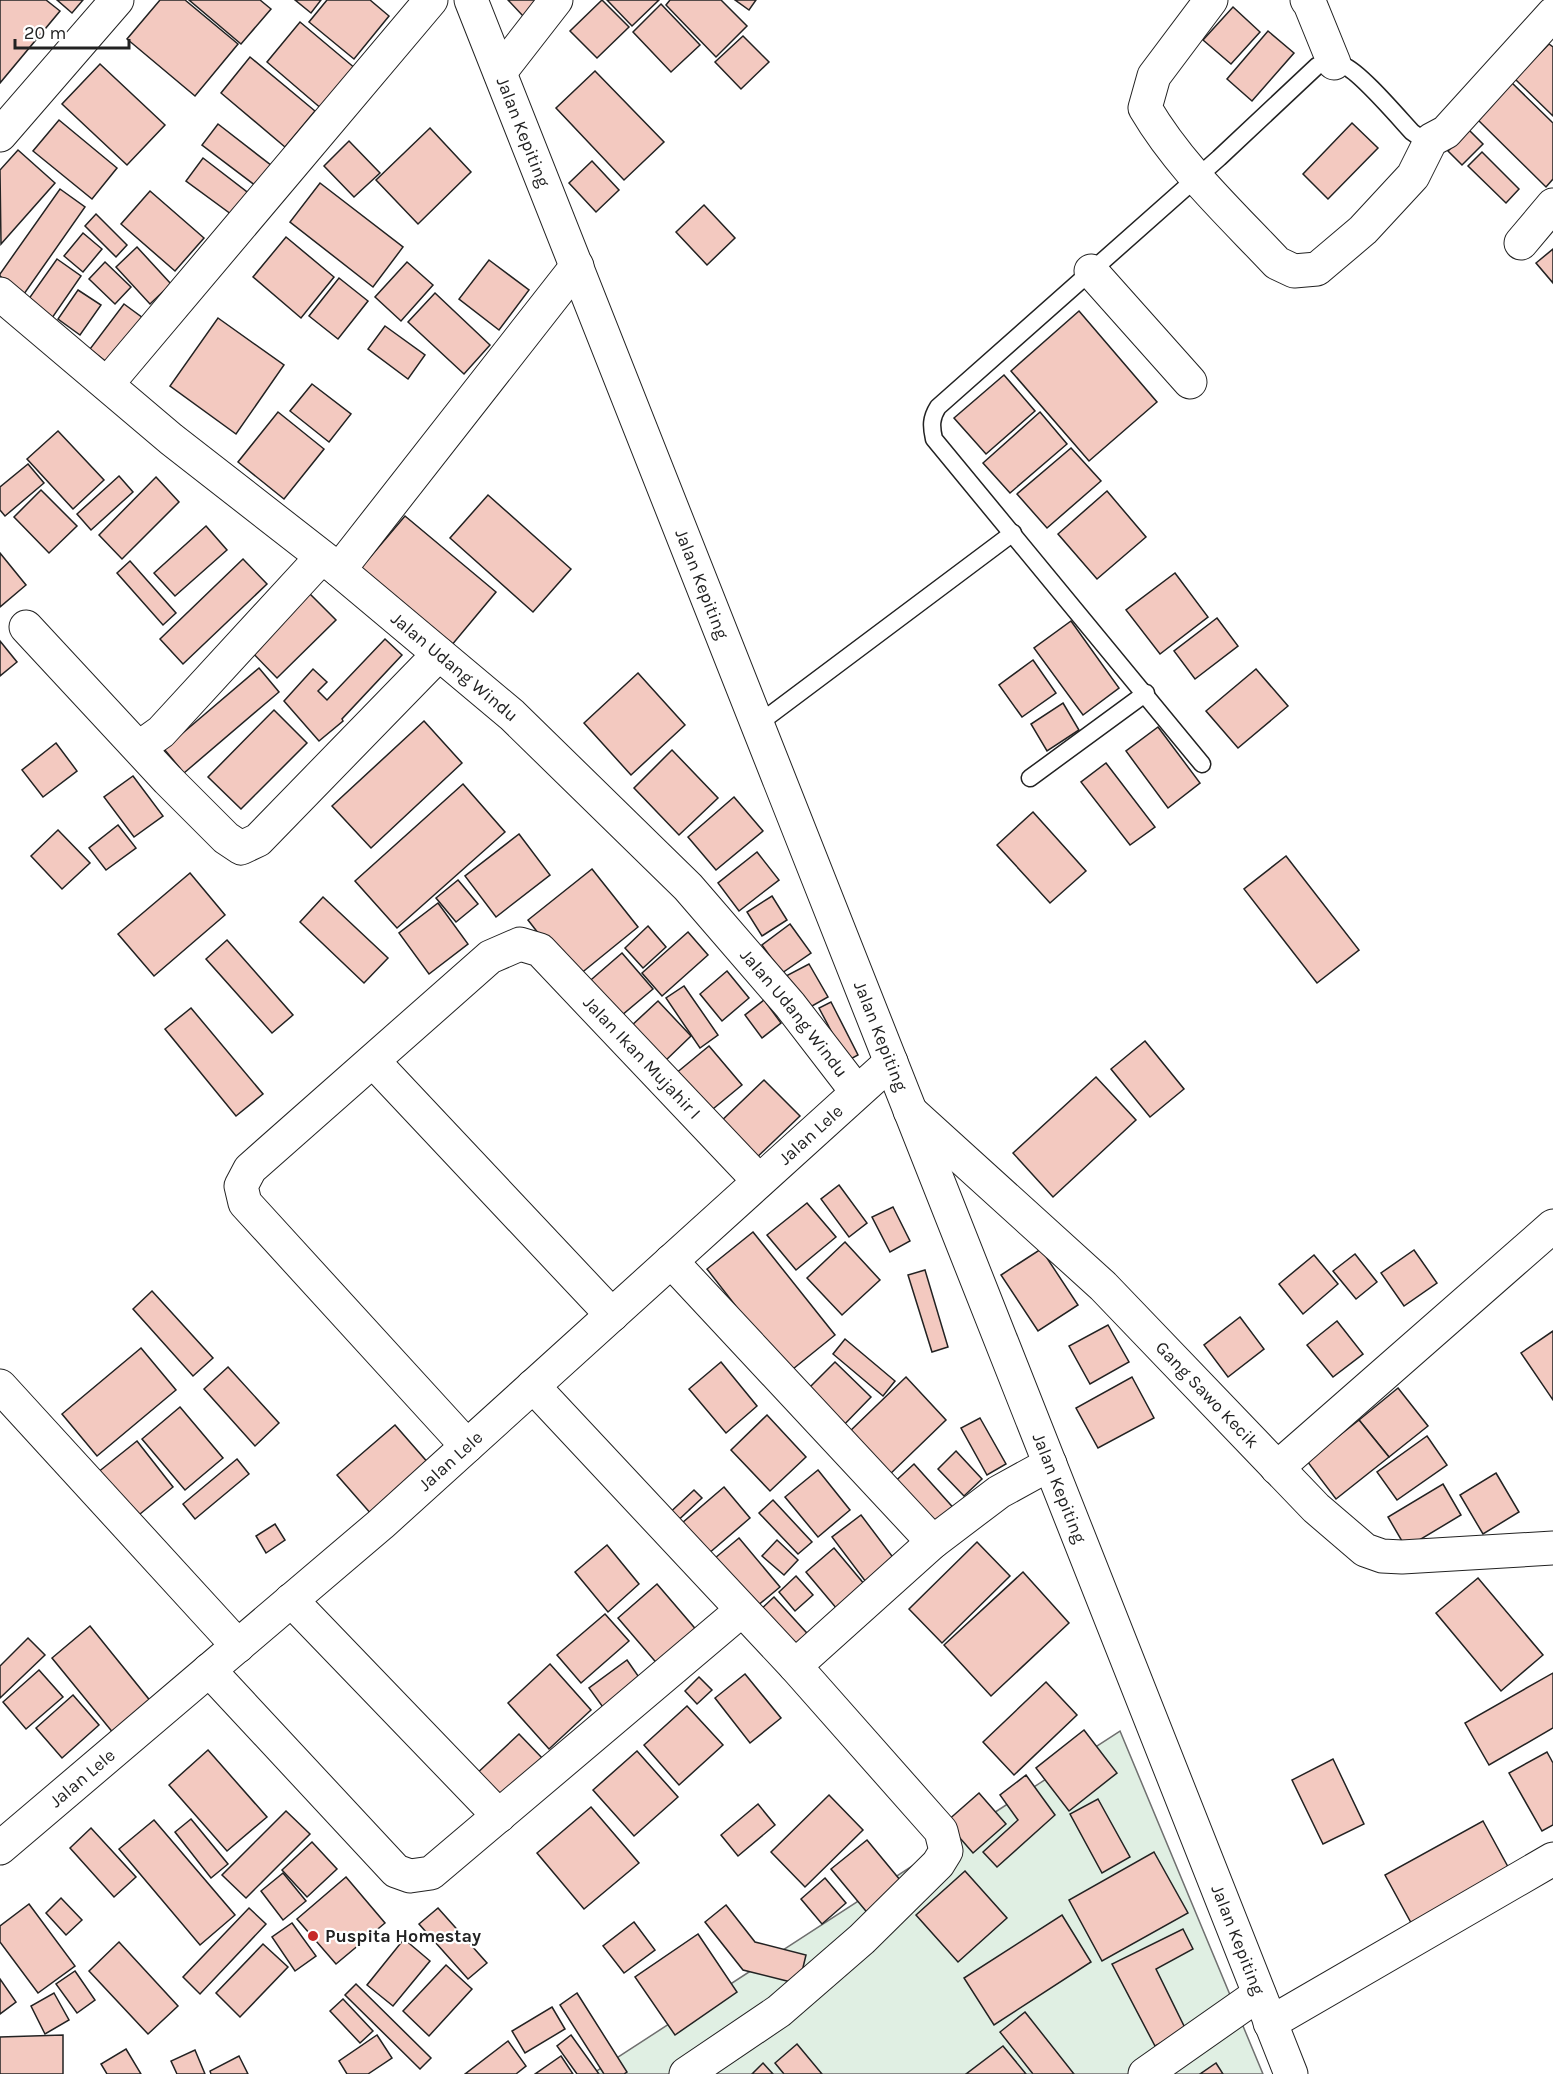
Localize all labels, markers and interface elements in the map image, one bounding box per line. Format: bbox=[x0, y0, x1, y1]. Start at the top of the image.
scale bar bbox=[15, 12, 129, 50]
text: 20 m bbox=[24, 22, 66, 44]
street label: Jalan Kepiting bbox=[492, 74, 555, 190]
street label: Jalan Kepiting bbox=[670, 526, 734, 642]
street label: Jalan Udang Windu bbox=[387, 607, 523, 726]
street label: Jalan Udang Windu bbox=[736, 944, 853, 1082]
street label: Jalan Kepiting bbox=[849, 978, 912, 1094]
street label: Jalan Ikan Mujahir I bbox=[579, 992, 706, 1124]
street label: Jalan Lele bbox=[774, 1100, 848, 1169]
street label: Gang Sawo Kecik bbox=[1151, 1337, 1264, 1453]
street label: Jalan Lele bbox=[414, 1426, 487, 1496]
street label: Jalan Kepiting bbox=[1028, 1430, 1091, 1546]
street label: Jalan Lele bbox=[45, 1744, 120, 1812]
street label: Jalan Kepiting bbox=[1206, 1882, 1270, 1998]
place label: Puspita Homestay bbox=[325, 1925, 481, 1947]
marker: Puspita Homestay bbox=[306, 1929, 320, 1943]

